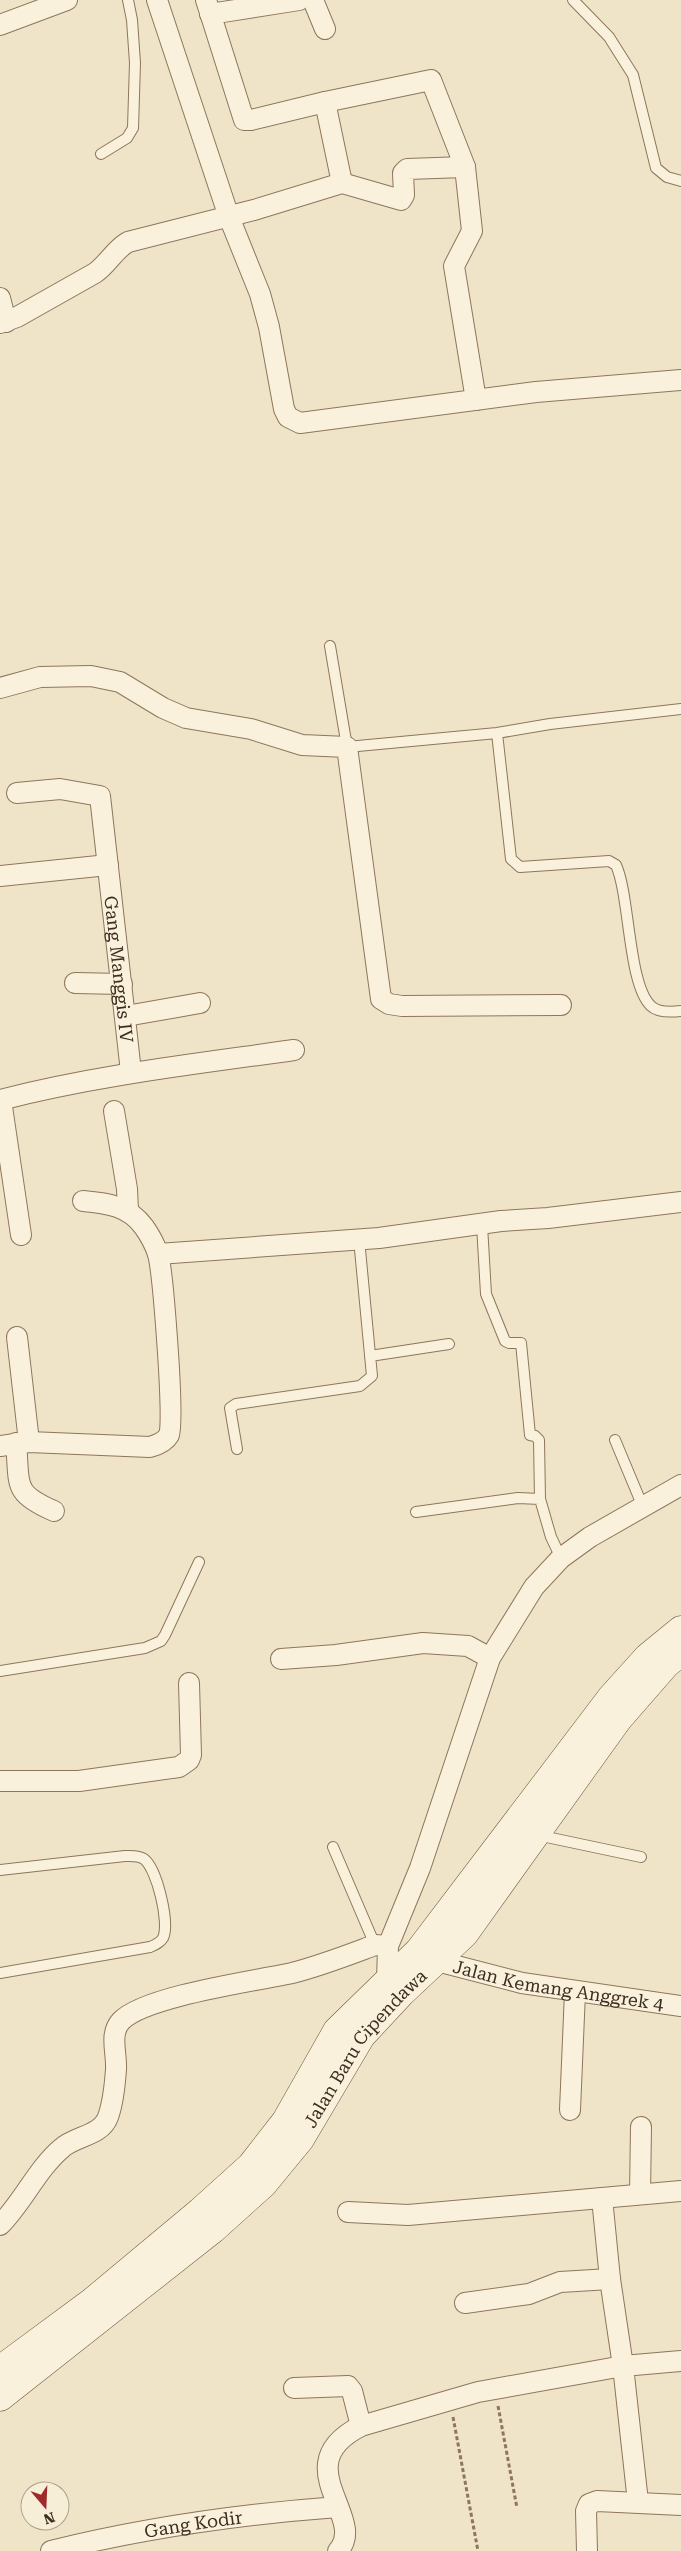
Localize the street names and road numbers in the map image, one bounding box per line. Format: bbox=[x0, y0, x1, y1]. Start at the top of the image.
street label: Gang Manggis IV bbox=[101, 895, 138, 1044]
street label: Jalan Kemang Anggrek 4 bbox=[451, 1955, 665, 2014]
street label: Jalan Baru Cipendawa bbox=[299, 1964, 431, 2131]
street label: Gang Kodir bbox=[143, 2506, 244, 2541]

